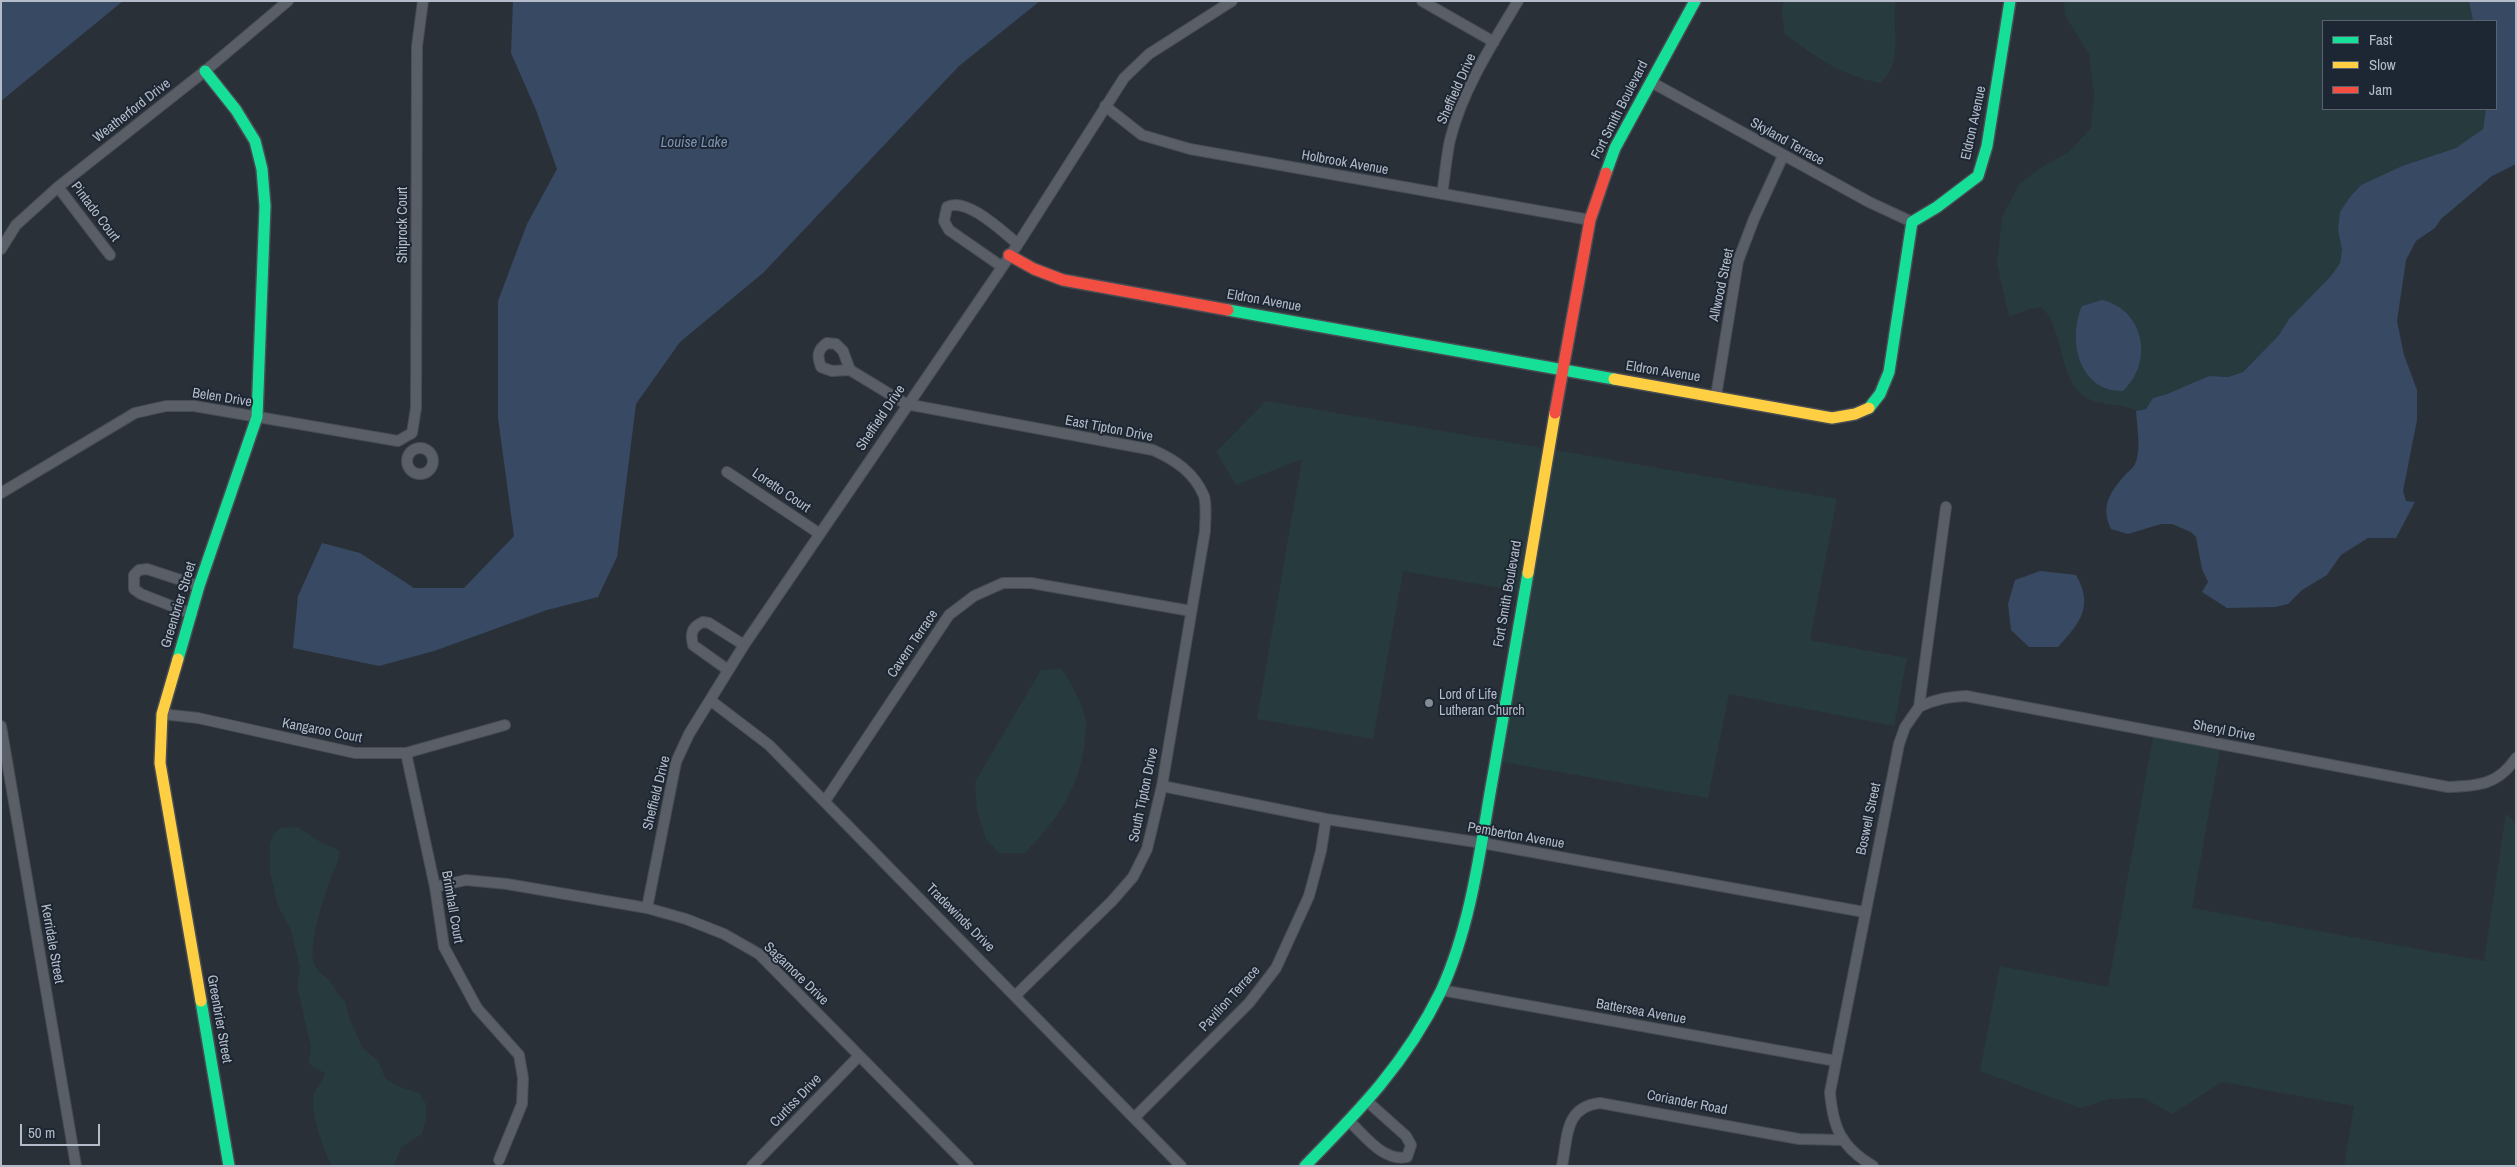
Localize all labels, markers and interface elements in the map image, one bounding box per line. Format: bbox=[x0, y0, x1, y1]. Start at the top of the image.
legend bbox=[2322, 20, 2497, 110]
text: Fast bbox=[2369, 29, 2392, 50]
street label: Sheffield Drive bbox=[1434, 51, 1480, 127]
text: Slow bbox=[2369, 54, 2396, 75]
street label: Fort Smith Boulevard bbox=[1588, 58, 1652, 162]
street label: Weatherford Drive bbox=[90, 76, 174, 146]
text: Jam bbox=[2369, 79, 2392, 100]
street label: Eldron Avenue bbox=[1958, 85, 1990, 161]
street label: Skyland Terrace bbox=[1747, 115, 1827, 169]
water label: Louise Lake bbox=[660, 134, 728, 152]
street label: Holbrook Avenue bbox=[1300, 147, 1390, 179]
street label: Pintado Court bbox=[67, 179, 123, 245]
street label: Shiprock Court bbox=[395, 187, 411, 263]
street label: Allwood Street bbox=[1706, 247, 1738, 323]
street label: Eldron Avenue bbox=[1226, 286, 1302, 316]
street label: Eldron Avenue bbox=[1625, 358, 1701, 386]
street label: Sheffield Drive bbox=[853, 382, 909, 454]
street label: Belen Drive bbox=[191, 385, 253, 411]
street label: East Tipton Drive bbox=[1064, 412, 1154, 446]
street label: Loretto Court bbox=[749, 465, 813, 517]
street label: Fort Smith Boulevard bbox=[1490, 539, 1526, 649]
street label: Greenbrier Street bbox=[158, 560, 200, 650]
street label: Cavern Terrace bbox=[884, 607, 942, 681]
place label: Lord of Life Lutheran Church bbox=[1439, 687, 1525, 720]
marker: Lord of Life Lutheran Church bbox=[1423, 697, 1435, 709]
street label: Kangaroo Court bbox=[281, 715, 363, 747]
street label: Sheryl Drive bbox=[2191, 717, 2257, 745]
street label: South Tipton Drive bbox=[1126, 746, 1162, 844]
street label: Sheffield Drive bbox=[640, 754, 674, 832]
street label: Boswell Street bbox=[1853, 781, 1885, 857]
street label: Pemberton Avenue bbox=[1466, 819, 1566, 853]
street label: Brimhall Court bbox=[437, 869, 467, 945]
street label: Tradewinds Drive bbox=[922, 880, 998, 956]
street label: Kerridale Street bbox=[37, 903, 67, 985]
street label: Sagamore Drive bbox=[760, 939, 832, 1009]
street label: Pavilion Terrace bbox=[1196, 963, 1264, 1035]
street label: Greenbrier Street bbox=[203, 974, 235, 1064]
street label: Battersea Avenue bbox=[1595, 996, 1687, 1028]
street label: Curtiss Drive bbox=[767, 1071, 825, 1131]
street label: Coriander Road bbox=[1645, 1087, 1729, 1119]
scale bar bbox=[22, 1114, 102, 1146]
text: 50 m bbox=[28, 1122, 55, 1143]

